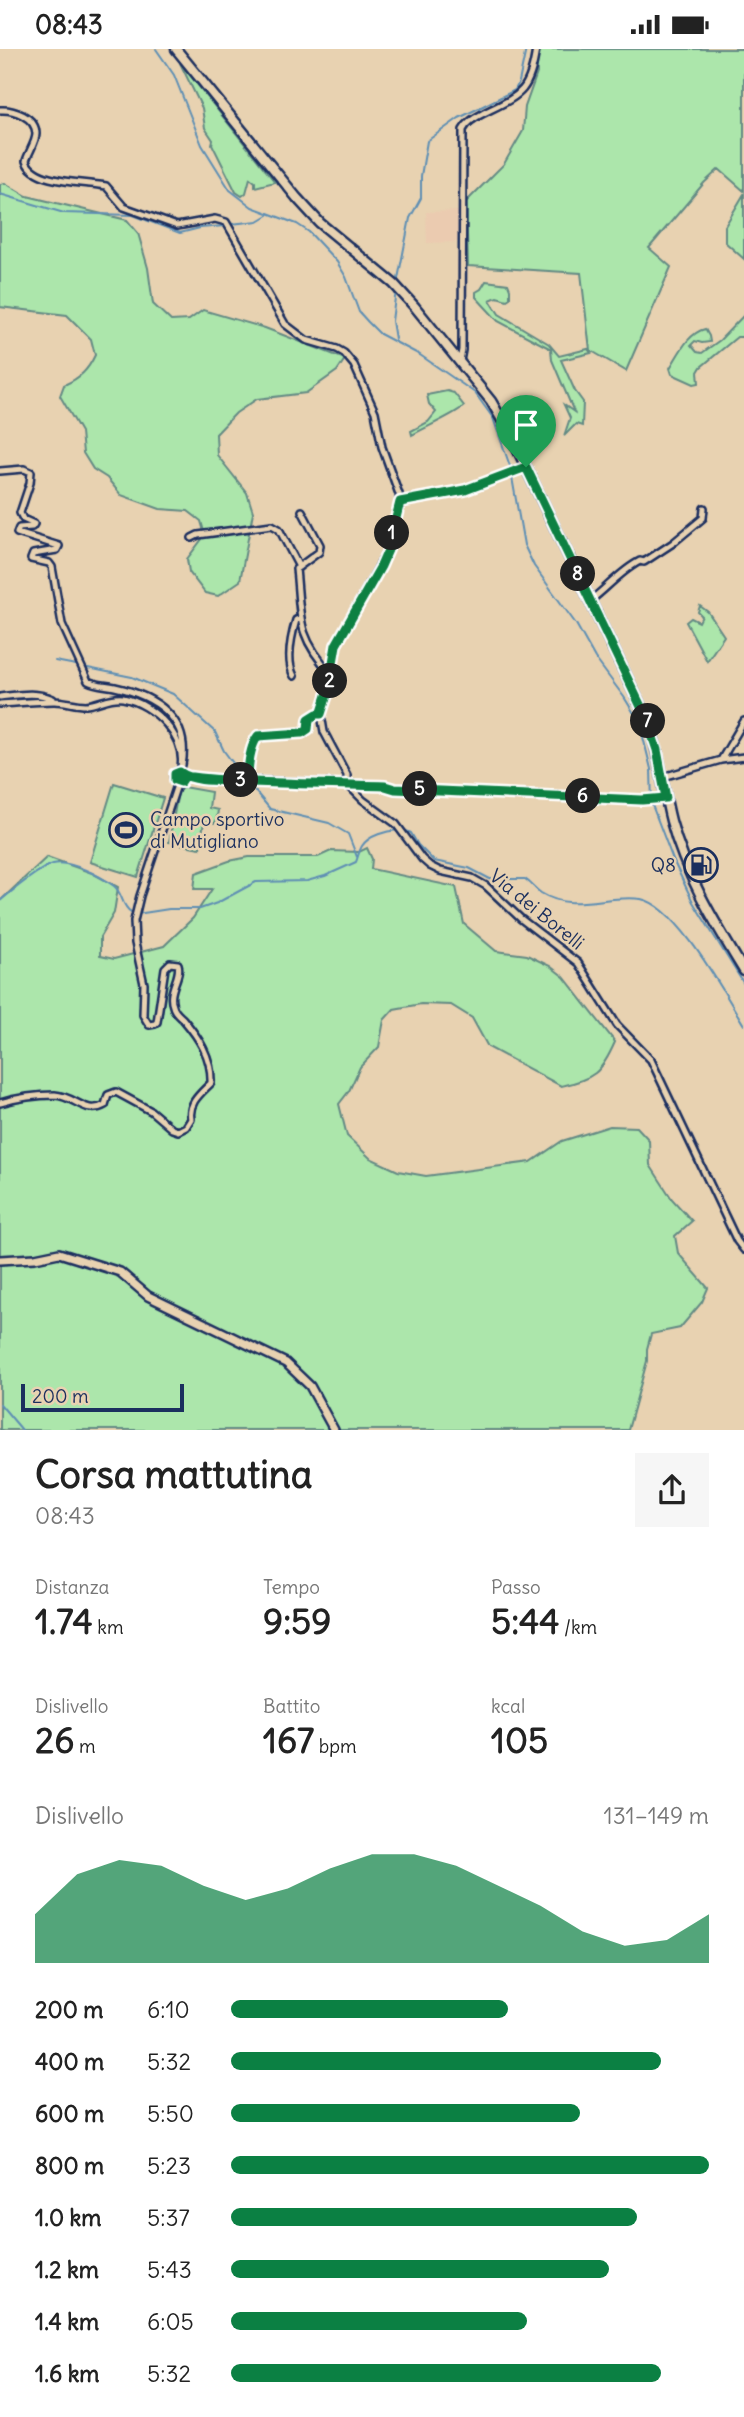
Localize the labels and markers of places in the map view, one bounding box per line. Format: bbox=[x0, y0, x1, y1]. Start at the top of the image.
pin bbox=[496, 395, 556, 467]
pin: 1 bbox=[374, 515, 410, 551]
pin: 8 bbox=[560, 557, 596, 591]
pin: 2 bbox=[312, 663, 348, 699]
pin: 7 bbox=[630, 703, 666, 739]
pin: 3 bbox=[224, 763, 258, 797]
pin: 5 bbox=[402, 771, 438, 807]
pin: 6 bbox=[566, 779, 600, 813]
place label: Campo sportivo di Mutigliano bbox=[150, 807, 284, 853]
sports icon: Campo sportivo di Mutigliano bbox=[107, 811, 145, 849]
fuel station icon: Q8 bbox=[682, 846, 720, 884]
place label: Q8 bbox=[651, 853, 676, 877]

